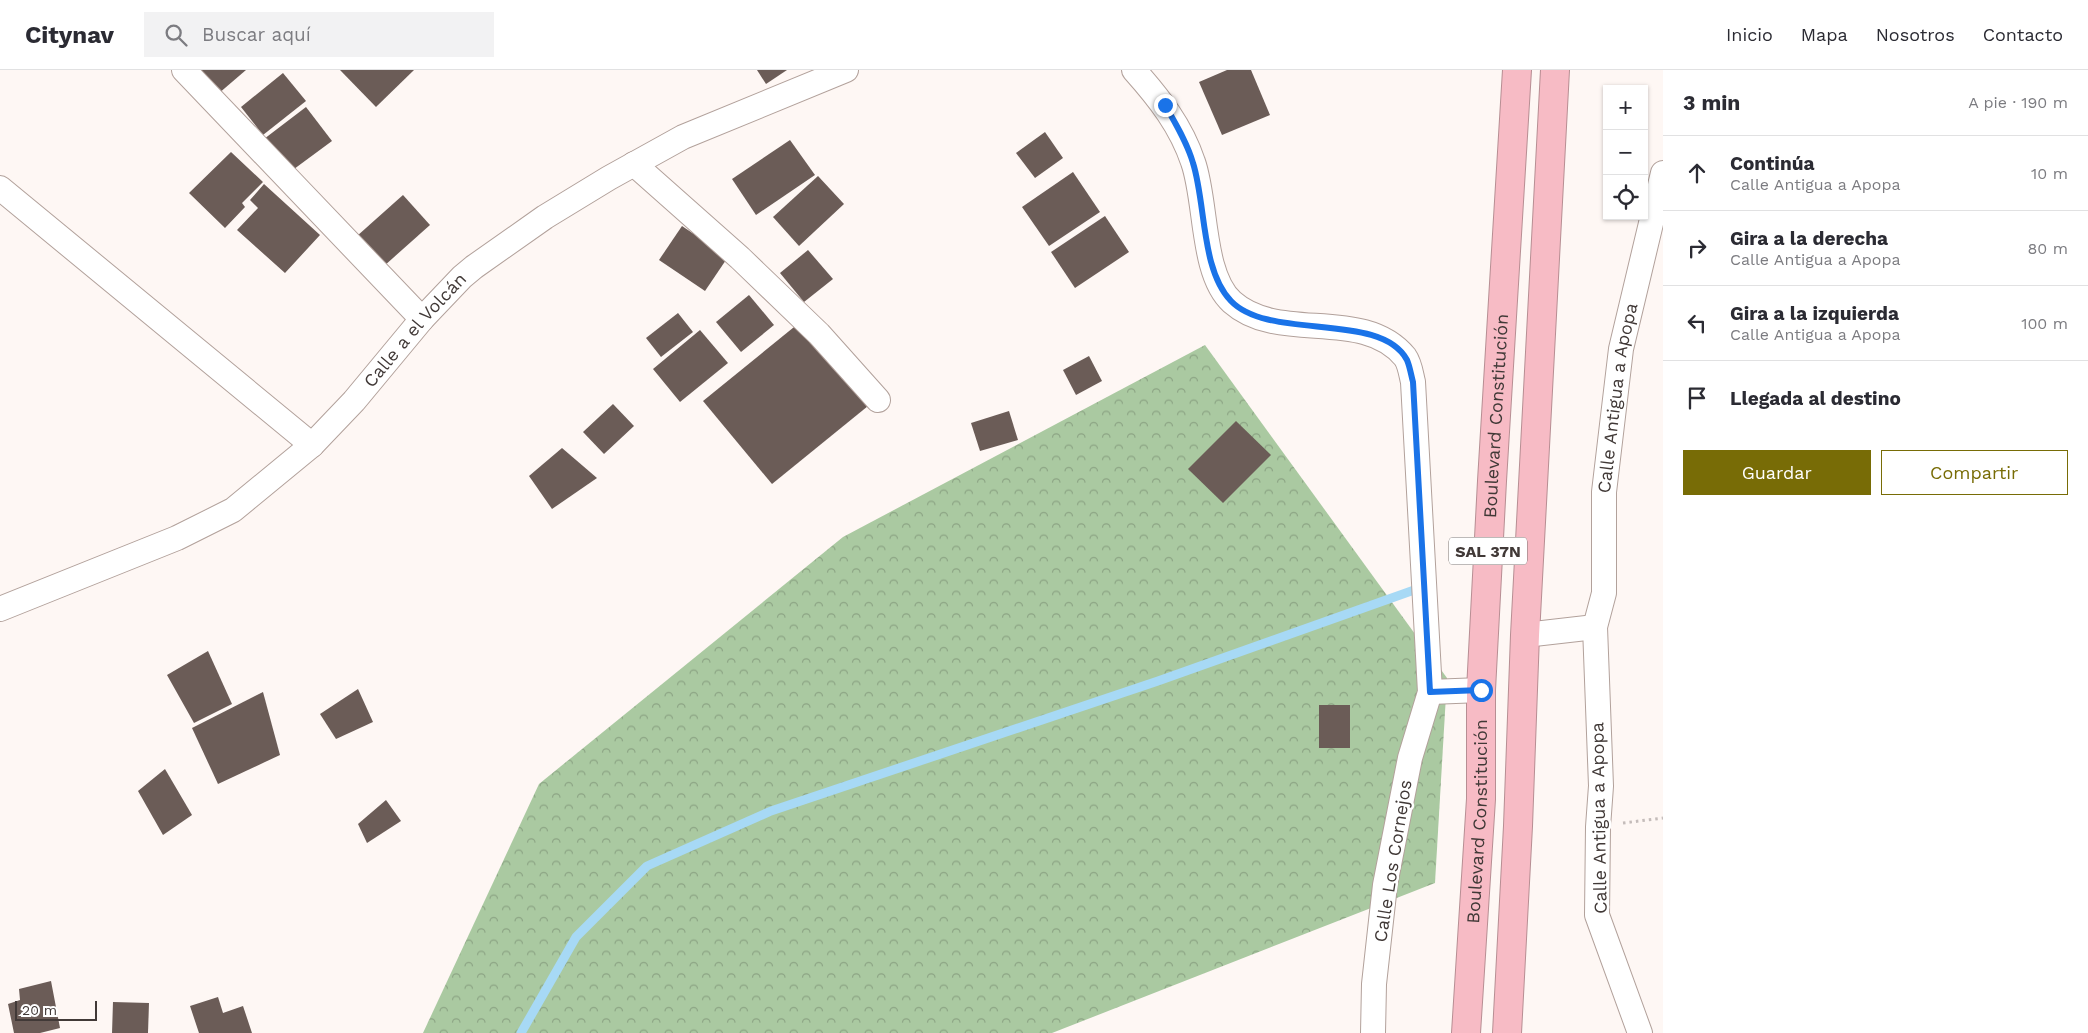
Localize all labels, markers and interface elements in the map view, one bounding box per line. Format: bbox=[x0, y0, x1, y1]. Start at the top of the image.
search box bbox=[144, 12, 494, 57]
text: Citynav bbox=[25, 21, 114, 49]
icon: search bbox=[162, 21, 190, 49]
text: Buscar aquí bbox=[202, 23, 311, 46]
text: Inicio bbox=[1726, 24, 1773, 45]
text: Mapa bbox=[1801, 24, 1848, 45]
text: Nosotros bbox=[1876, 24, 1955, 45]
text: Contacto bbox=[1983, 24, 2063, 45]
map controls bbox=[1603, 85, 1648, 220]
button: + bbox=[1603, 85, 1648, 130]
text: 3 min bbox=[1683, 90, 1740, 115]
text: A pie · 190 m bbox=[1968, 93, 2068, 112]
route end bbox=[1154, 94, 1177, 117]
button: − bbox=[1603, 130, 1648, 175]
text: Continúa bbox=[1730, 152, 1814, 175]
icon: ahead bbox=[1683, 159, 1711, 187]
text: 10 m bbox=[2031, 164, 2068, 183]
button: locate bbox=[1603, 175, 1648, 220]
text: Calle Antigua a Apopa bbox=[1730, 175, 1901, 194]
text: Gira a la derecha bbox=[1730, 227, 1888, 250]
icon: right bbox=[1683, 234, 1711, 262]
text: 80 m bbox=[2027, 239, 2068, 258]
text: Calle Antigua a Apopa bbox=[1730, 250, 1901, 269]
street label: Calle a el Volcán bbox=[359, 268, 470, 391]
street label: Calle Antigua a Apopa bbox=[1593, 301, 1642, 494]
text: Gira a la izquierda bbox=[1730, 302, 1899, 325]
icon: left bbox=[1683, 309, 1711, 337]
street label: Boulevard Constitución bbox=[1479, 313, 1512, 519]
text: 100 m bbox=[2021, 314, 2068, 333]
text: Calle Antigua a Apopa bbox=[1730, 325, 1901, 344]
icon: arrive bbox=[1683, 384, 1711, 412]
text: Llegada al destino bbox=[1730, 387, 1901, 410]
button: Guardar bbox=[1683, 450, 1871, 495]
button: Compartir bbox=[1881, 450, 2068, 495]
road number: SAL 37N bbox=[1449, 538, 1527, 564]
route start bbox=[1470, 679, 1493, 702]
street label: Boulevard Constitución bbox=[1462, 719, 1491, 924]
street label: Calle Antigua a Apopa bbox=[1586, 722, 1611, 914]
street label: Calle Los Cornejos bbox=[1369, 778, 1416, 944]
scale bar bbox=[15, 998, 98, 1021]
text: 20 m bbox=[22, 1002, 57, 1018]

